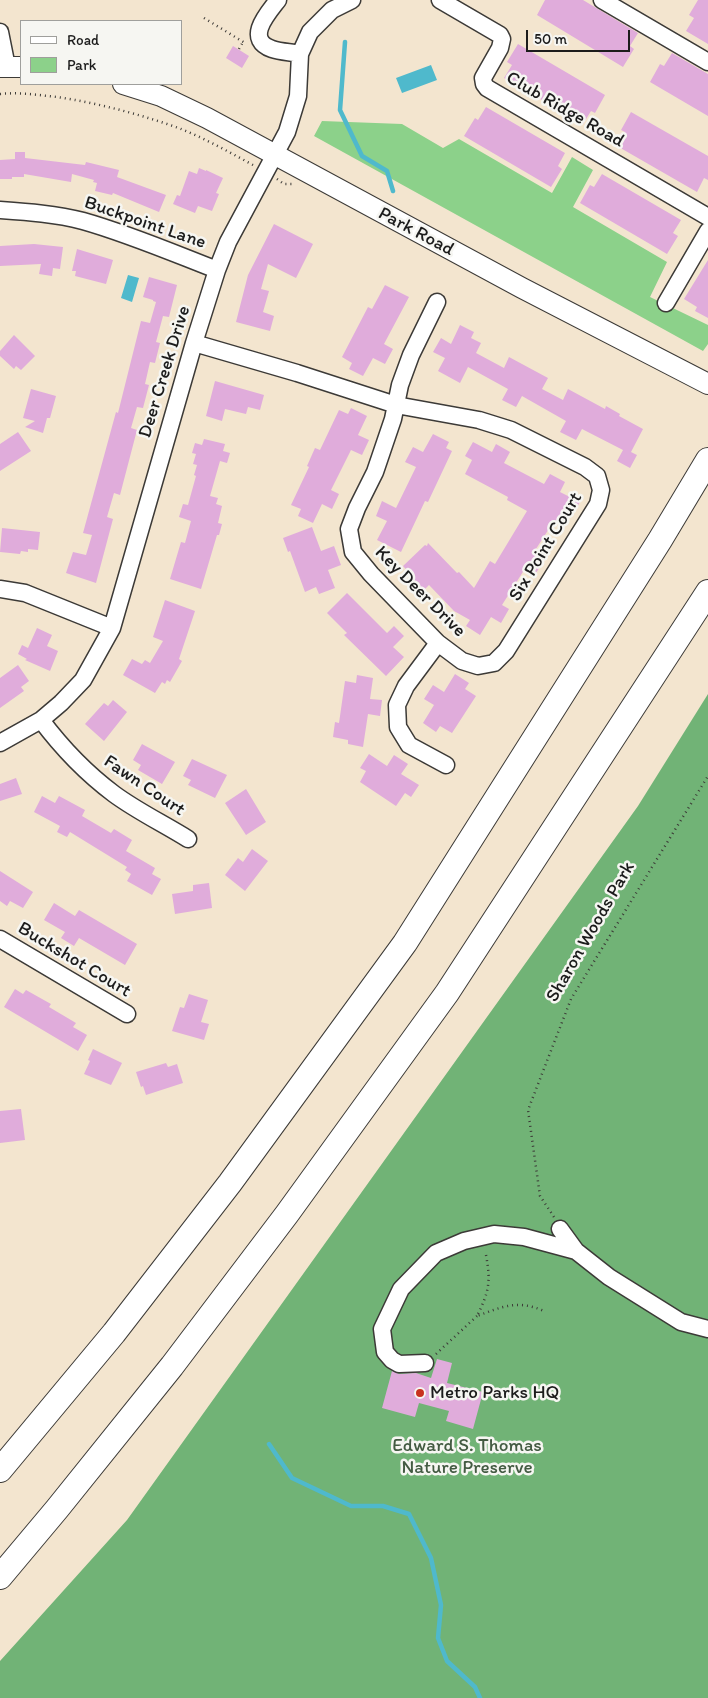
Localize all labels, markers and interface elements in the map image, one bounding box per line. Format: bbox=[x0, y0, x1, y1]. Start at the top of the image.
legend bbox=[20, 20, 182, 85]
scale bar bbox=[528, 20, 632, 52]
text: 50 m bbox=[534, 30, 567, 48]
text: Road bbox=[67, 31, 99, 49]
text: Park bbox=[67, 56, 97, 74]
street label: Club Ridge Road bbox=[502, 67, 628, 153]
street label: Buckpoint Lane bbox=[81, 192, 209, 254]
street label: Park Road bbox=[374, 203, 458, 261]
street label: Deer Creek Drive bbox=[134, 303, 196, 441]
street label: Six Point Court bbox=[505, 488, 587, 606]
street label: Key Deer Drive bbox=[370, 542, 470, 642]
street label: Fawn Court bbox=[99, 750, 189, 822]
street label: Sharon Woods Park bbox=[542, 858, 640, 1006]
street label: Buckshot Court bbox=[13, 917, 135, 1003]
place label: Metro Parks HQ bbox=[430, 1382, 559, 1404]
marker: Metro Parks HQ bbox=[414, 1387, 426, 1399]
park label: Edward S. Thomas Nature Preserve bbox=[392, 1435, 542, 1479]

